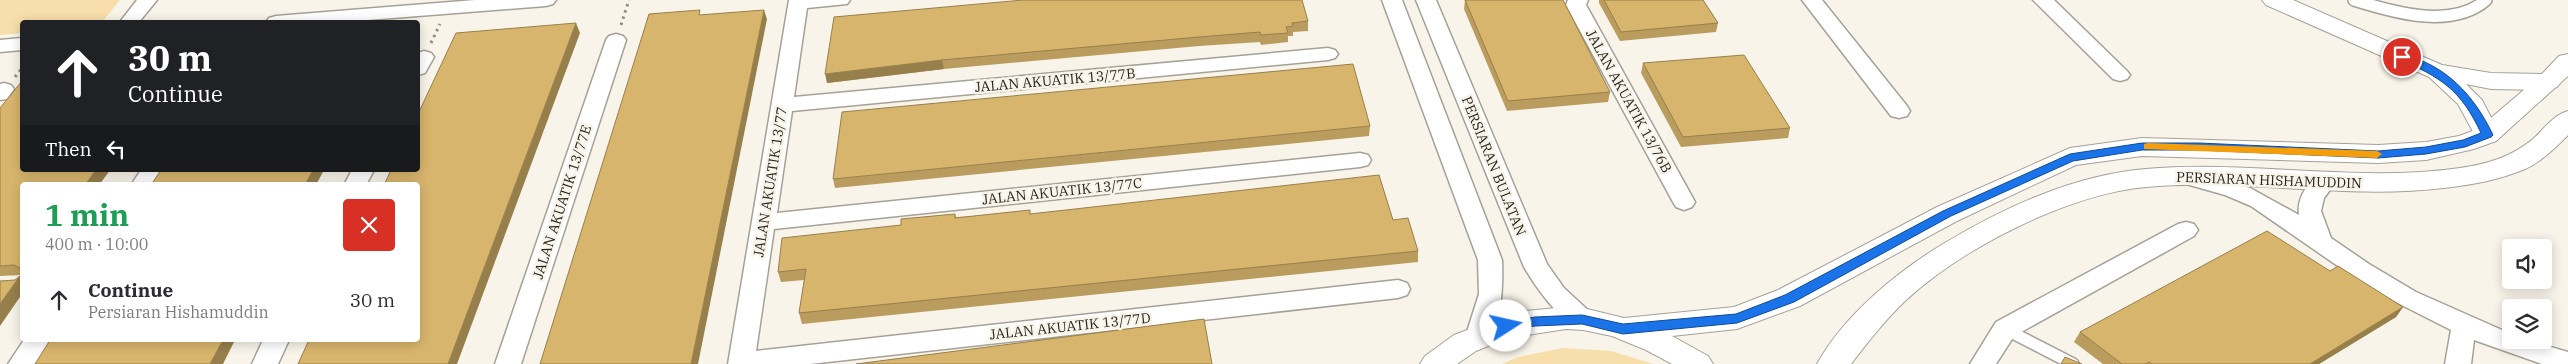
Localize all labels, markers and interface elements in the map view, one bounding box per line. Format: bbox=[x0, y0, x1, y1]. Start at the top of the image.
street label: JALAN AKUATIK 13/76B bbox=[1582, 26, 1676, 176]
text: 30 m bbox=[128, 35, 212, 81]
pin bbox=[2381, 36, 2423, 78]
icon: ahead bbox=[45, 40, 110, 105]
icon: arrive bbox=[2388, 43, 2416, 71]
street label: JALAN AKUATIK 13/77B bbox=[974, 64, 1136, 96]
text: Continue bbox=[128, 79, 223, 108]
street label: PERSIARAN BULATAN bbox=[1458, 94, 1530, 239]
street label: JALAN AKUATIK 13/77 bbox=[749, 106, 791, 258]
street label: JALAN AKUATIK 13/77E bbox=[529, 123, 595, 281]
icon: left bbox=[102, 135, 130, 163]
text: Then bbox=[45, 137, 92, 161]
street label: PERSIARAN HISHAMUDDIN bbox=[2176, 168, 2362, 192]
street label: JALAN AKUATIK 13/77C bbox=[981, 174, 1143, 208]
text: 1 min bbox=[45, 195, 129, 234]
button: close bbox=[343, 199, 395, 251]
text: 400 m · 10:00 bbox=[45, 234, 148, 254]
map controls bbox=[2502, 239, 2552, 349]
button: sound bbox=[2502, 239, 2552, 289]
text: Continue bbox=[88, 278, 173, 302]
icon: ahead bbox=[45, 286, 73, 314]
text: 30 m bbox=[350, 288, 395, 312]
position arrow bbox=[1479, 299, 1531, 351]
button: layers bbox=[2502, 299, 2552, 349]
text: Persiaran Hishamuddin bbox=[88, 302, 269, 322]
street label: JALAN AKUATIK 13/77D bbox=[989, 309, 1152, 343]

